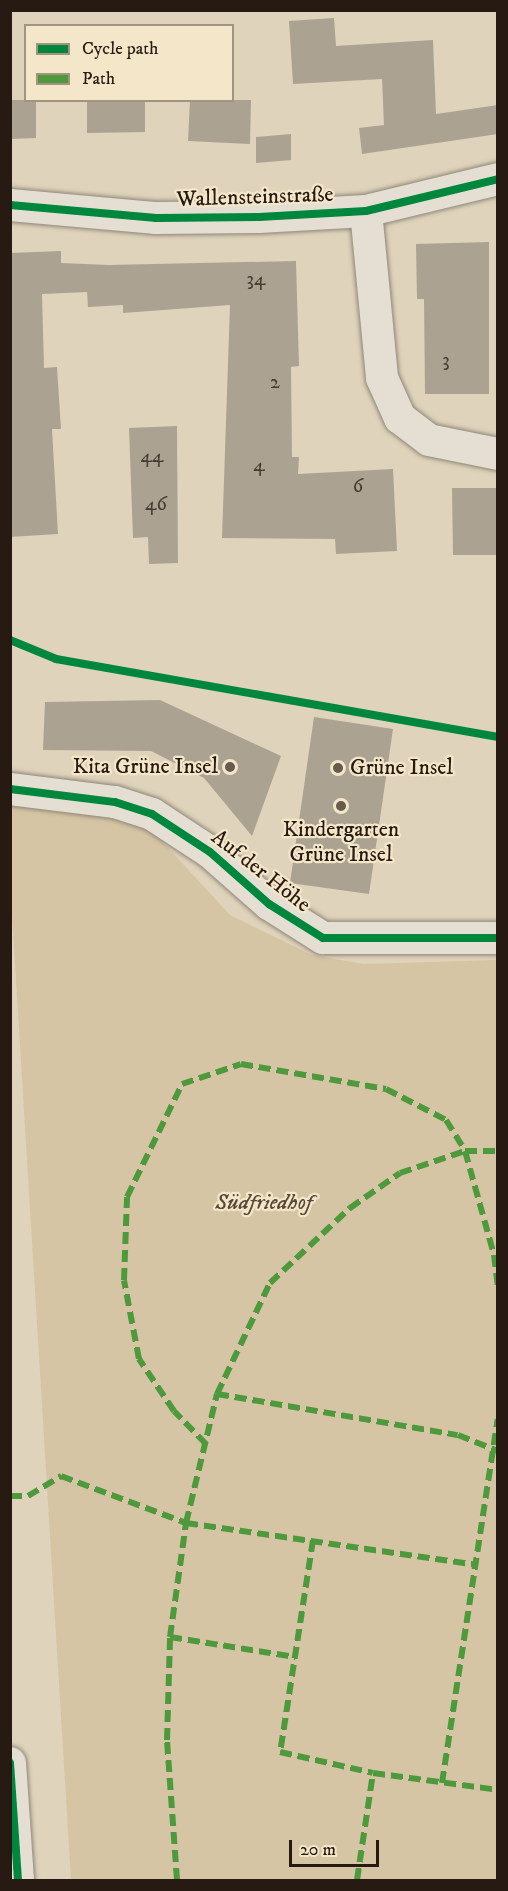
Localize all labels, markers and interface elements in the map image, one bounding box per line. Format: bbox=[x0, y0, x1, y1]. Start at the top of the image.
legend bbox=[24, 24, 234, 102]
text: Cycle path bbox=[82, 38, 159, 60]
text: Path bbox=[82, 68, 115, 90]
street label: Wallensteinstraße bbox=[176, 181, 334, 213]
house number: 34 bbox=[247, 267, 265, 291]
house number: 3 bbox=[442, 348, 450, 372]
house number: 2 bbox=[270, 370, 280, 394]
house number: 44 bbox=[140, 444, 164, 468]
house number: 4 bbox=[253, 453, 265, 477]
house number: 6 bbox=[353, 474, 363, 498]
house number: 46 bbox=[145, 492, 167, 516]
place label: Kita Grüne Insel bbox=[73, 754, 218, 780]
place label: Grüne Insel bbox=[350, 755, 453, 781]
marker: Kita Grüne Insel bbox=[223, 760, 237, 774]
marker: Grüne Insel bbox=[331, 761, 345, 775]
marker: Kindergarten Grüne Insel bbox=[334, 799, 348, 813]
place label: Kindergarten Grüne Insel bbox=[283, 816, 399, 867]
street label: Auf der Höhe bbox=[206, 824, 316, 918]
park label: Südfriedhof bbox=[215, 1190, 313, 1216]
scale bar bbox=[292, 1828, 382, 1866]
text: 20 m bbox=[300, 1839, 336, 1861]

